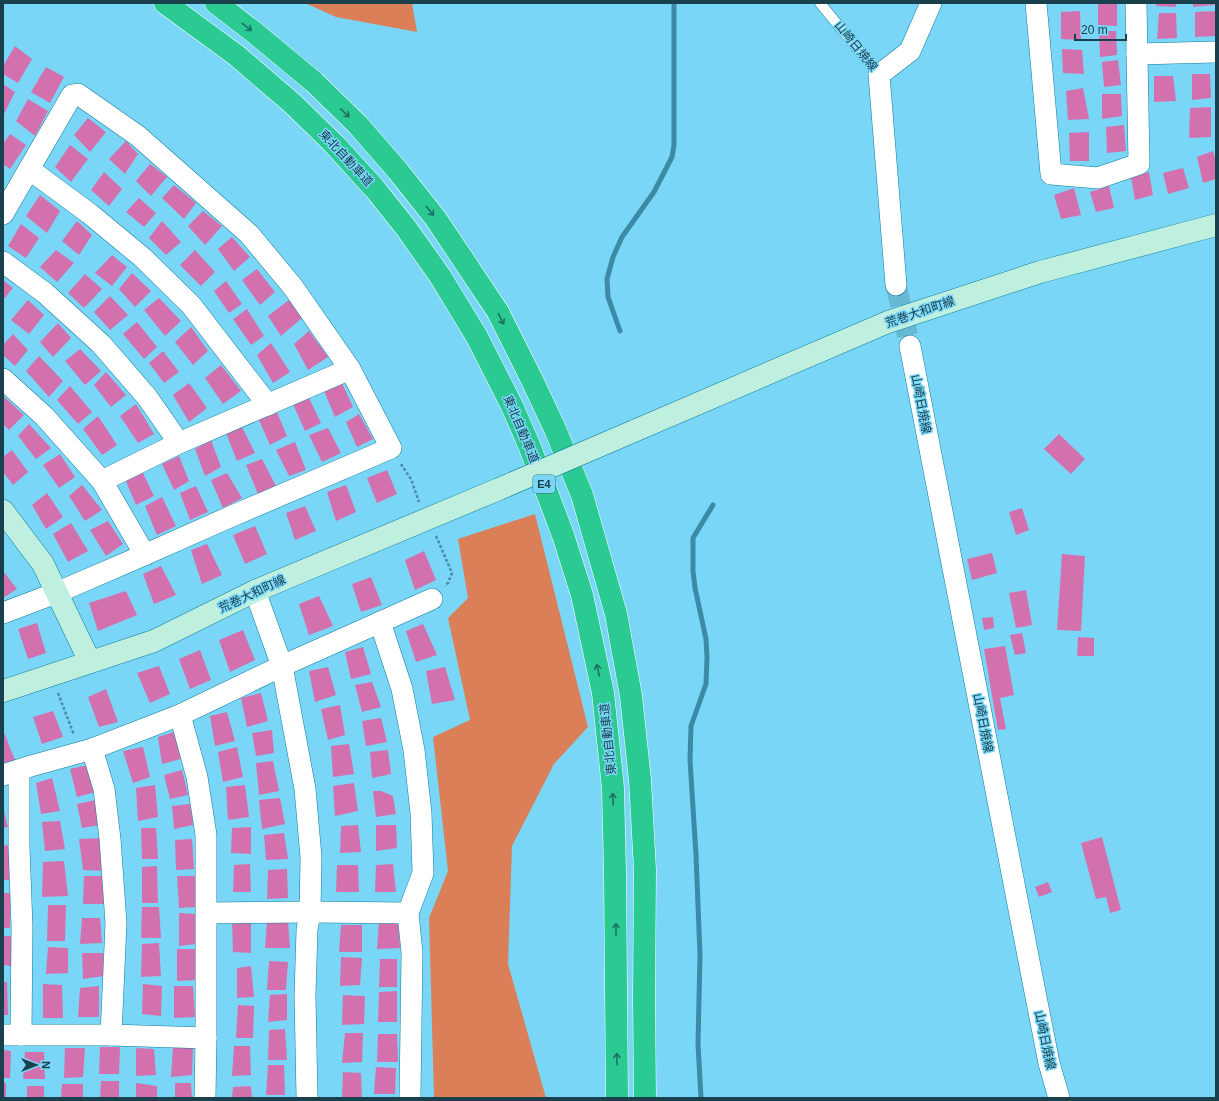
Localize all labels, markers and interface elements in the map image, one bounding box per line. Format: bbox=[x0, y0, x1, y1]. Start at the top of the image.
scale bar bbox=[1075, 16, 1126, 42]
street label: 山崎日焼線 bbox=[832, 18, 880, 74]
one-way arrow bbox=[242, 23, 253, 31]
text: 20 m bbox=[1081, 23, 1108, 37]
one-way arrow bbox=[340, 108, 350, 118]
street label: 東北自動車道 bbox=[316, 127, 376, 189]
one-way arrow bbox=[425, 205, 434, 216]
street label: 荒巻大和町線 bbox=[884, 294, 956, 330]
one-way arrow bbox=[498, 313, 505, 325]
street label: 山崎日焼線 bbox=[908, 373, 934, 435]
street label: 東北自動車道 bbox=[500, 393, 542, 465]
road number: E4 bbox=[533, 475, 555, 493]
street label: 荒巻大和町線 bbox=[216, 572, 288, 616]
one-way arrow bbox=[593, 664, 601, 677]
street label: 山崎日焼線 bbox=[970, 692, 996, 754]
street label: 東北自動車道 bbox=[597, 702, 619, 776]
one-way arrow bbox=[609, 793, 617, 806]
one-way arrow bbox=[612, 923, 620, 936]
street label: 山崎日焼線 bbox=[1032, 1009, 1058, 1071]
north arrow bbox=[16, 1045, 56, 1085]
one-way arrow bbox=[613, 1053, 621, 1066]
text: N bbox=[40, 1061, 52, 1069]

